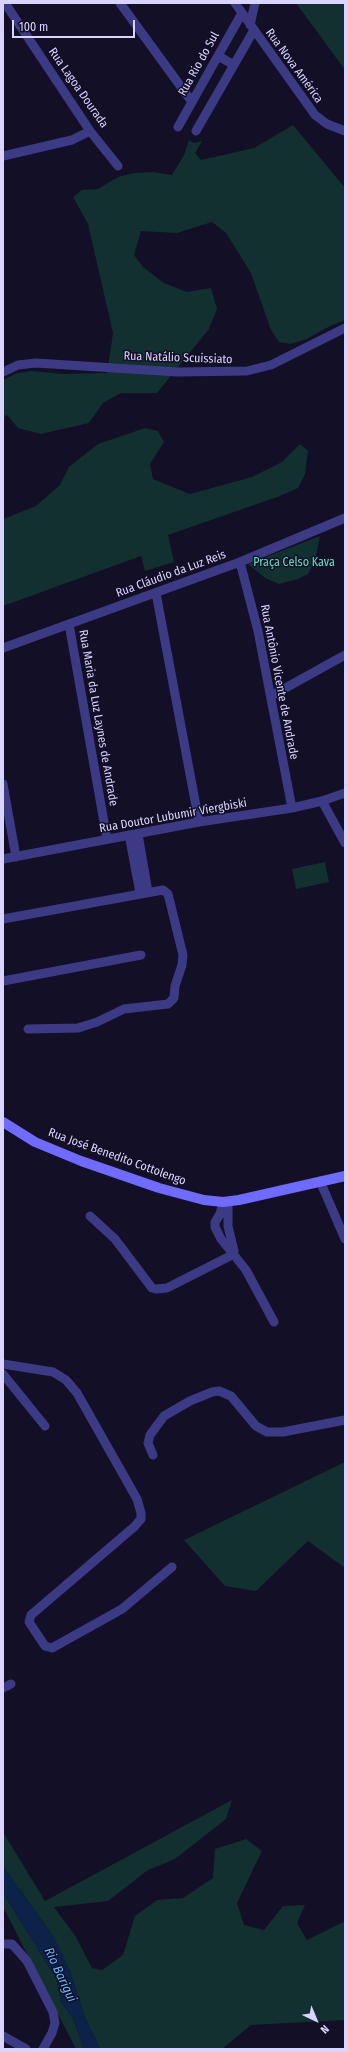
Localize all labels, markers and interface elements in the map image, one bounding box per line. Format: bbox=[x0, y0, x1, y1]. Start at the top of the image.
scale bar bbox=[14, 12, 137, 38]
text: 100 m bbox=[19, 20, 48, 34]
street label: Rua Nova América bbox=[262, 26, 326, 106]
street label: Rua Rio do Sul bbox=[175, 29, 223, 99]
street label: Rua Lagoa Dourada bbox=[45, 45, 111, 131]
street label: Rua Natálio Scuissiato bbox=[123, 349, 233, 367]
street label: Rua Cláudio da Luz Reis bbox=[114, 547, 228, 601]
park label: Praça Celso Kava bbox=[253, 556, 335, 570]
street label: Rua Antônio Vicente de Andrade bbox=[257, 603, 301, 761]
street label: Rua Maria da Luz Laynes de Andrade bbox=[75, 629, 121, 807]
street label: Rua Doutor Lubumir Viergbiski bbox=[98, 796, 248, 836]
street label: Rua José Benedito Cottolengo bbox=[46, 1125, 188, 1189]
water label: Rio Barigui bbox=[41, 1945, 79, 2005]
north arrow bbox=[296, 2000, 336, 2040]
text: N bbox=[318, 2022, 332, 2036]

